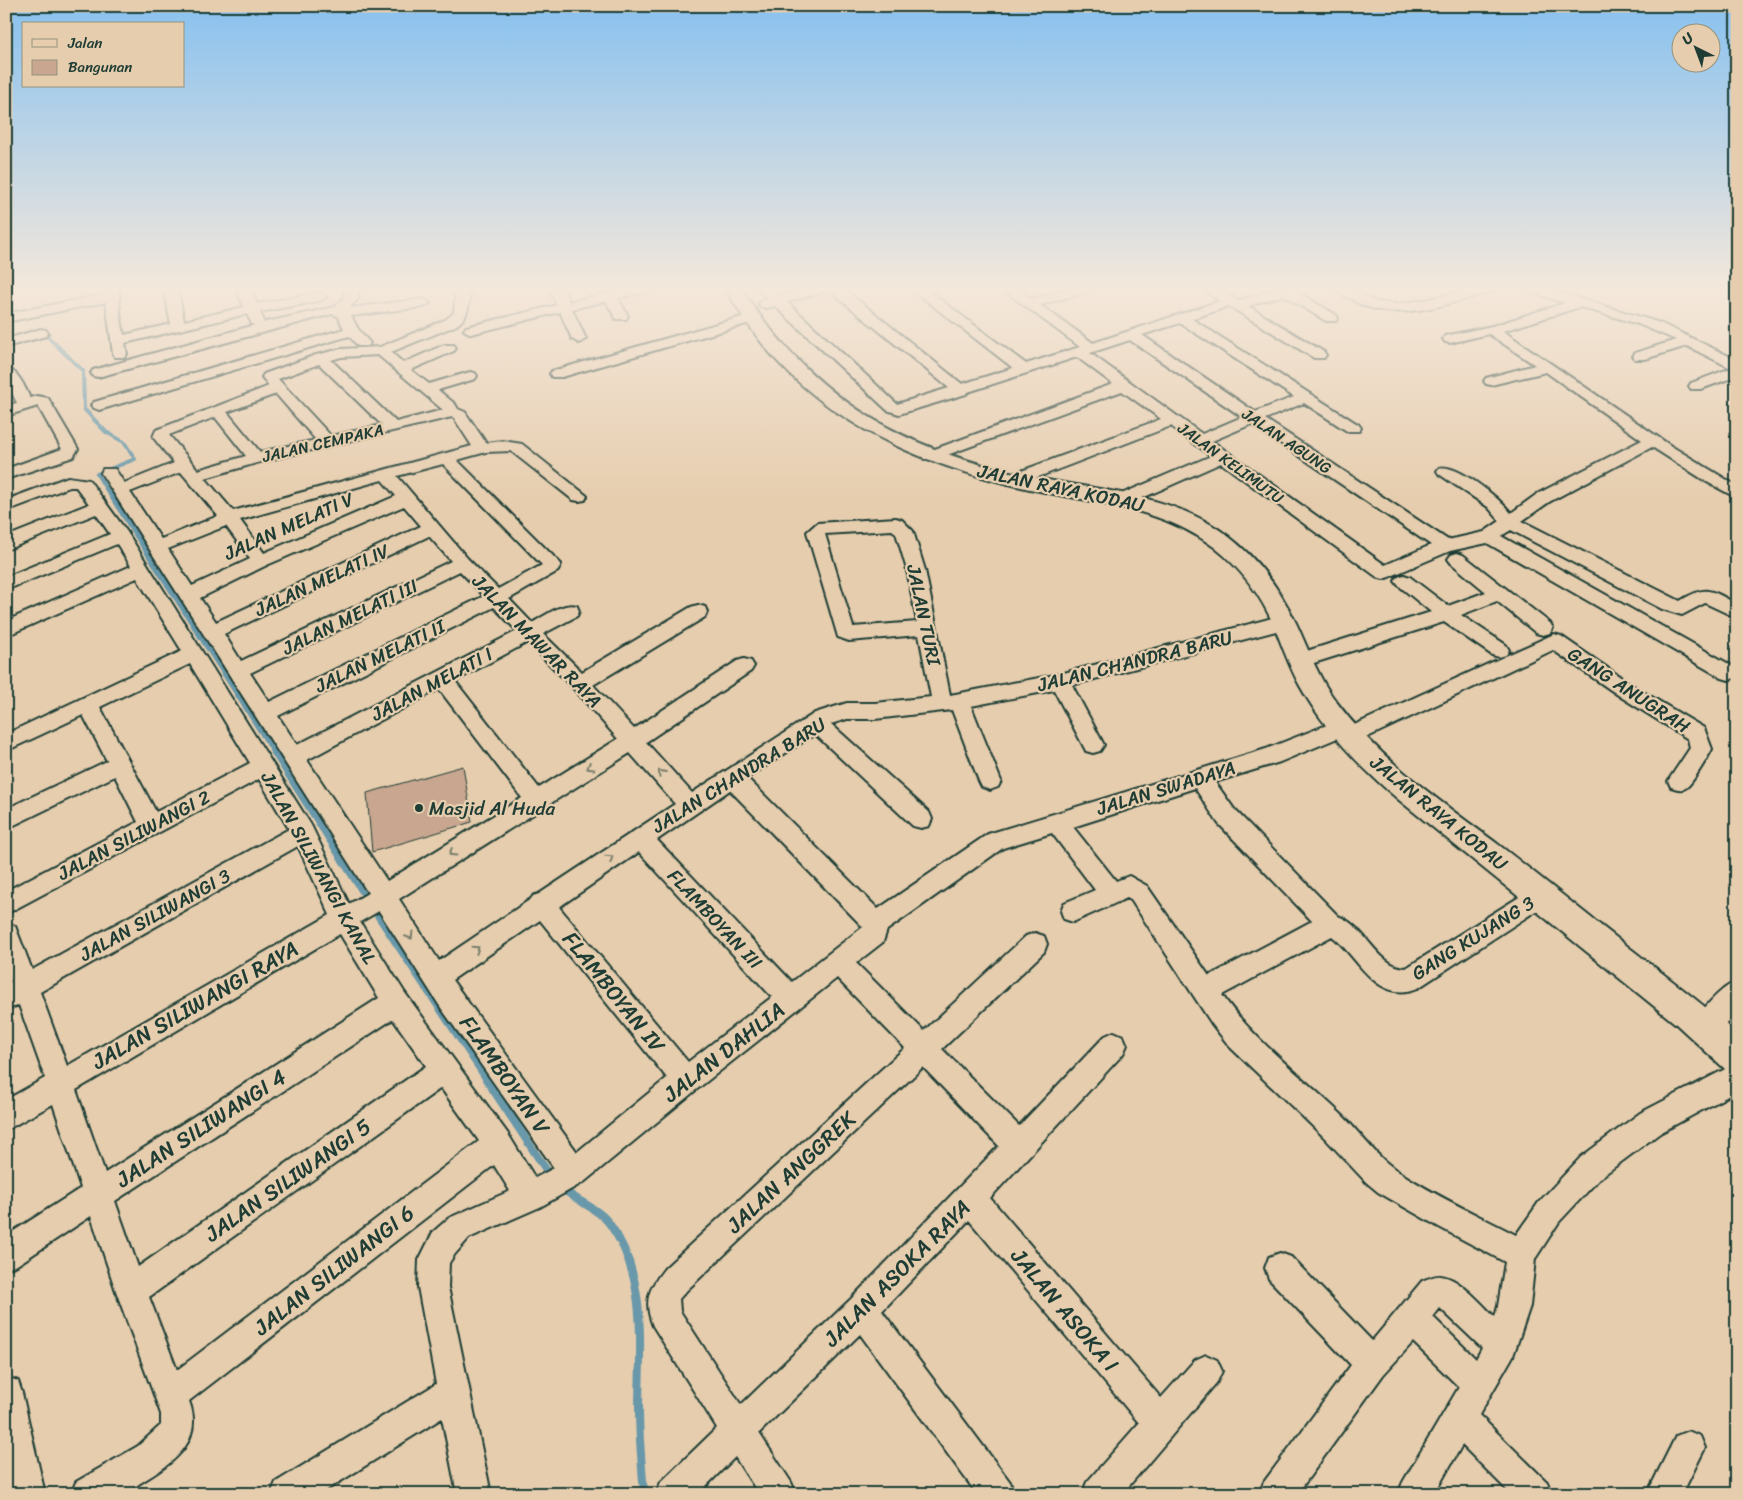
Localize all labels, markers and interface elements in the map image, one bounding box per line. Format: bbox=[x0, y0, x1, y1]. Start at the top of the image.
legend bbox=[22, 22, 185, 88]
north arrow bbox=[1670, 22, 1720, 72]
text: U bbox=[1676, 26, 1700, 51]
text: Jalan bbox=[67, 30, 102, 56]
text: Bangunan bbox=[68, 54, 132, 80]
street label: JALAN AGUNG bbox=[1235, 400, 1338, 482]
street label: JALAN KELIMUTU bbox=[1171, 414, 1290, 512]
street label: JALAN CEMPAKA bbox=[259, 415, 386, 471]
street label: JALAN RAYA KODAU bbox=[974, 454, 1148, 522]
street label: JALAN MELATI V bbox=[218, 482, 360, 570]
street label: JALAN MELATI IV bbox=[248, 534, 396, 626]
street label: JALAN TURI bbox=[897, 560, 951, 670]
street label: JALAN MAWAR RAYA bbox=[463, 566, 610, 716]
street label: JALAN MELATI III bbox=[279, 574, 421, 660]
street label: JALAN CHANDRA BARU bbox=[1033, 621, 1236, 701]
street label: JALAN MELATI II bbox=[364, 638, 499, 731]
street label: GANG ANUGRAH bbox=[1561, 638, 1698, 743]
street label: JALAN MELATI I bbox=[367, 642, 497, 726]
street label: JALAN CHANDRA BARU bbox=[645, 708, 833, 843]
street label: JALAN RAYA KODAU bbox=[1362, 746, 1516, 879]
street label: JALAN SWADAYA bbox=[1092, 751, 1239, 825]
one-way arrow bbox=[587, 760, 596, 770]
street label: JALAN SILIWANGI KANAL bbox=[252, 764, 386, 971]
one-way arrow bbox=[658, 770, 667, 779]
street label: JALAN SILIWANGI 2 bbox=[51, 781, 216, 890]
place label: Masjid Al Huda bbox=[429, 792, 556, 825]
marker: Masjid Al Huda bbox=[413, 802, 425, 814]
one-way arrow bbox=[449, 846, 458, 856]
one-way arrow bbox=[605, 855, 614, 864]
street label: JALAN SILIWANGI 3 bbox=[72, 859, 237, 971]
street label: FLAMBOYAN III bbox=[659, 861, 771, 977]
street label: GANG KUJANG 3 bbox=[1405, 887, 1542, 989]
street label: FLAMBOYAN IV bbox=[552, 922, 676, 1063]
street label: JALAN SILIWANGI RAYA bbox=[83, 930, 306, 1081]
one-way arrow bbox=[404, 930, 413, 940]
one-way arrow bbox=[470, 946, 480, 955]
street label: JALAN DAHLIA bbox=[653, 992, 794, 1113]
street label: FLAMBOYAN V bbox=[449, 1007, 562, 1144]
street label: JALAN SILIWANGI 4 bbox=[107, 1058, 294, 1199]
street label: JALAN ANGGREK bbox=[716, 1101, 866, 1244]
street label: JALAN SILIWANGI 5 bbox=[195, 1108, 380, 1253]
street label: JALAN ASOKA RAYA bbox=[813, 1190, 980, 1357]
street label: JALAN SILIWANGI 6 bbox=[244, 1194, 423, 1346]
street label: JALAN ASOKA I bbox=[1000, 1238, 1129, 1381]

